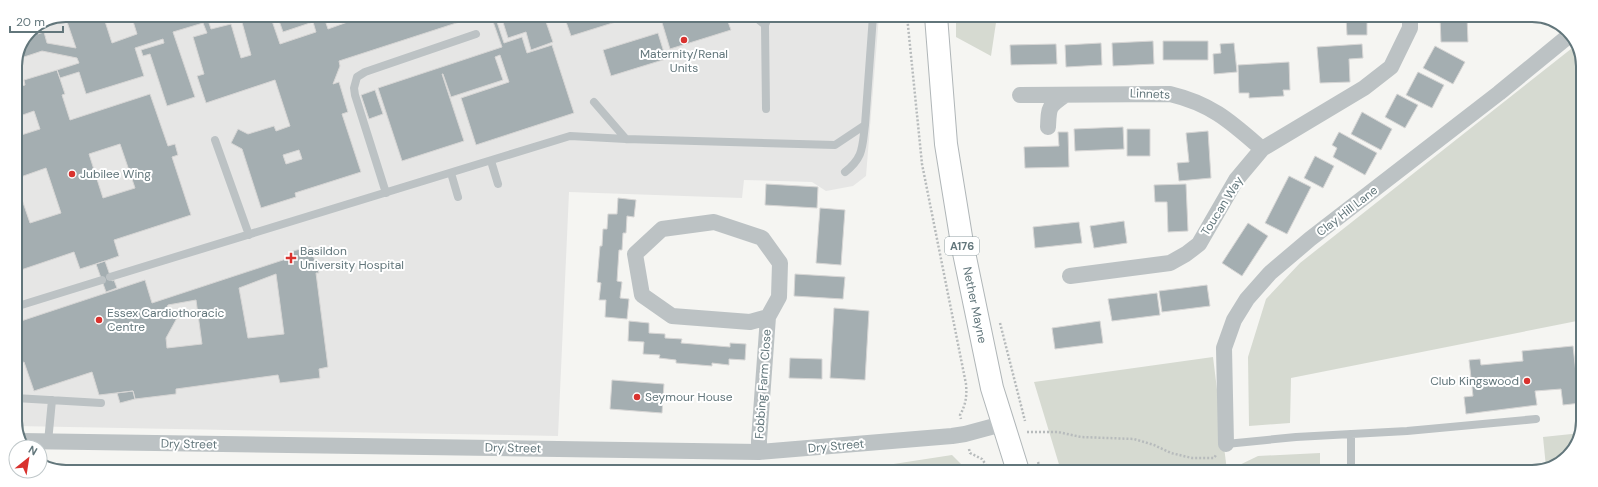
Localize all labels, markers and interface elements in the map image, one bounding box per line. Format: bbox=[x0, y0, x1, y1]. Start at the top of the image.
scale bar bbox=[10, 8, 63, 34]
text: 20 m bbox=[16, 14, 45, 30]
marker: Maternity/Renal Units bbox=[679, 35, 689, 45]
place label: Maternity/Renal Units bbox=[640, 46, 728, 76]
street label: Linnets bbox=[1130, 85, 1170, 103]
place label: Jubilee Wing bbox=[80, 166, 151, 182]
marker: Jubilee Wing bbox=[67, 169, 77, 179]
street label: Toucan Way bbox=[1197, 173, 1247, 239]
street label: Clay Hill Lane bbox=[1313, 182, 1381, 240]
road number: A176 bbox=[945, 237, 979, 255]
place label: Basildon University Hospital bbox=[300, 243, 404, 273]
marker: Basildon University Hospital bbox=[285, 252, 297, 264]
street label: Nether Mayne bbox=[959, 265, 991, 345]
place label: Essex Cardiothoracic Centre bbox=[107, 305, 225, 335]
marker: Essex Cardiothoracic Centre bbox=[94, 315, 104, 325]
street label: Fobbing Farm Close bbox=[751, 328, 775, 439]
place label: Club Kingswood bbox=[1430, 373, 1519, 389]
marker: Club Kingswood bbox=[1522, 376, 1532, 386]
place label: Seymour House bbox=[645, 389, 733, 405]
marker: Seymour House bbox=[632, 392, 642, 402]
street label: Dry Street bbox=[161, 436, 218, 452]
street label: Dry Street bbox=[807, 436, 865, 456]
north arrow bbox=[8, 439, 48, 479]
street label: Dry Street bbox=[485, 440, 542, 456]
text: N bbox=[26, 442, 40, 458]

